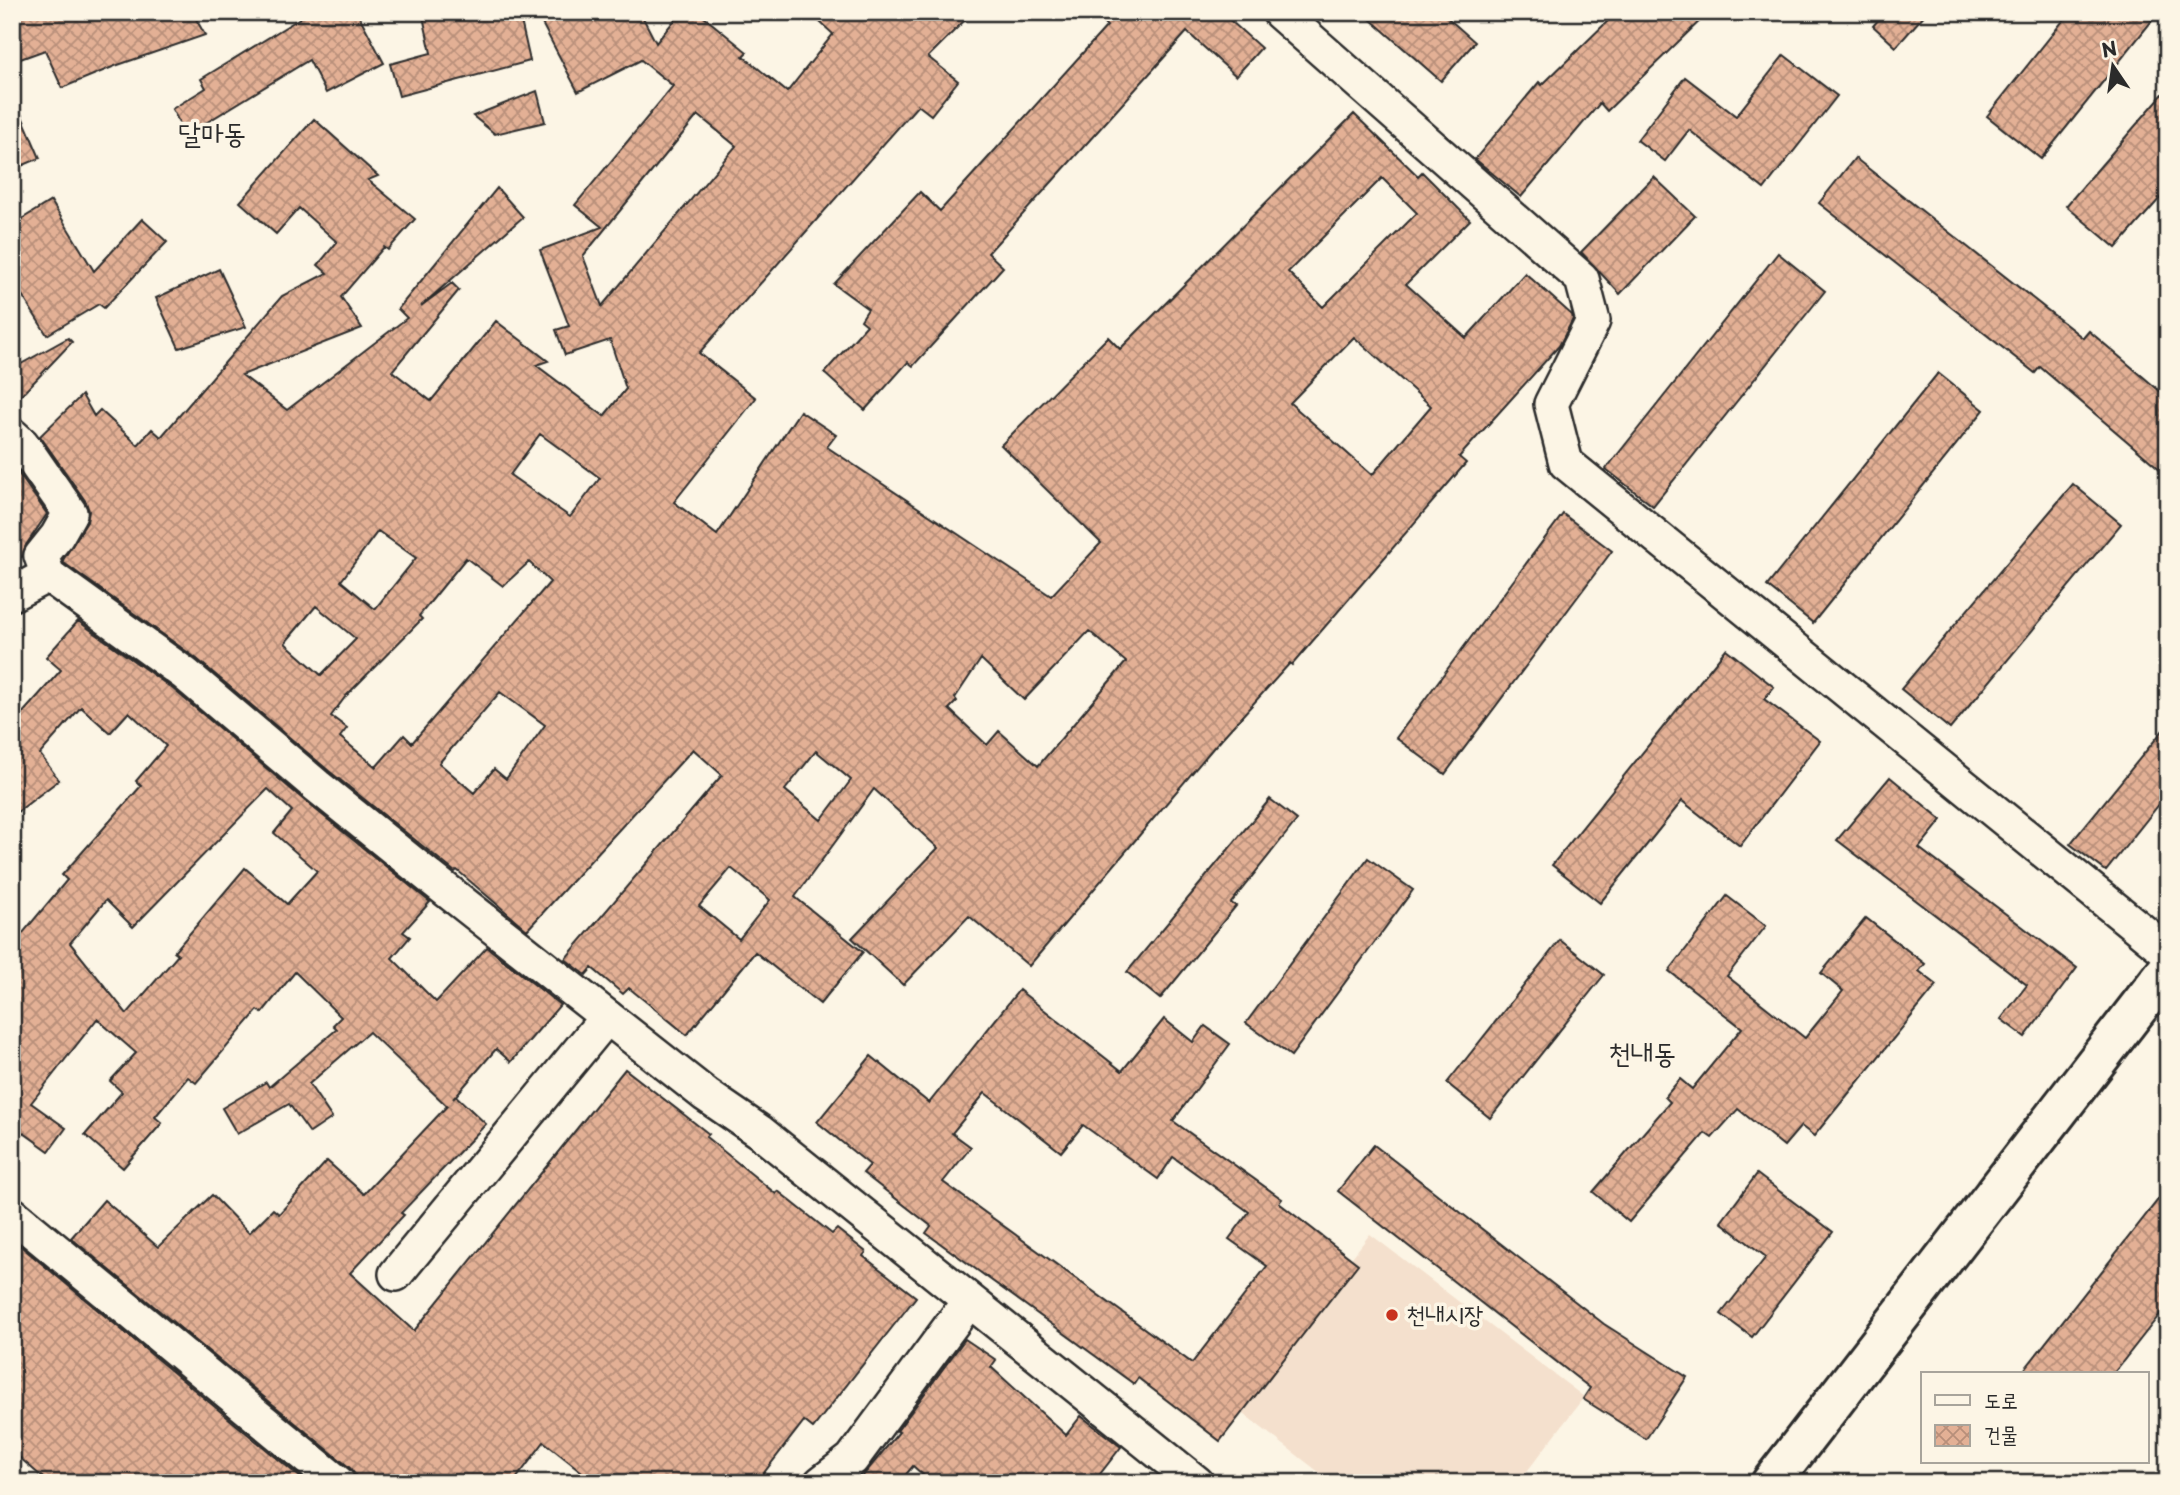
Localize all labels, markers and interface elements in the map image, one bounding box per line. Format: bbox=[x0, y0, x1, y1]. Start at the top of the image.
north arrow bbox=[2078, 32, 2148, 102]
text: N bbox=[2098, 33, 2119, 64]
district label: 달마동 bbox=[178, 110, 246, 153]
district label: 천내동 bbox=[1608, 1030, 1676, 1073]
place label: 천내시장 bbox=[1406, 1295, 1483, 1331]
marker: 천내시장 bbox=[1384, 1307, 1400, 1323]
legend bbox=[1921, 1372, 2148, 1464]
text: 도로 bbox=[1984, 1383, 2018, 1415]
text: 건물 bbox=[1984, 1417, 2018, 1449]

